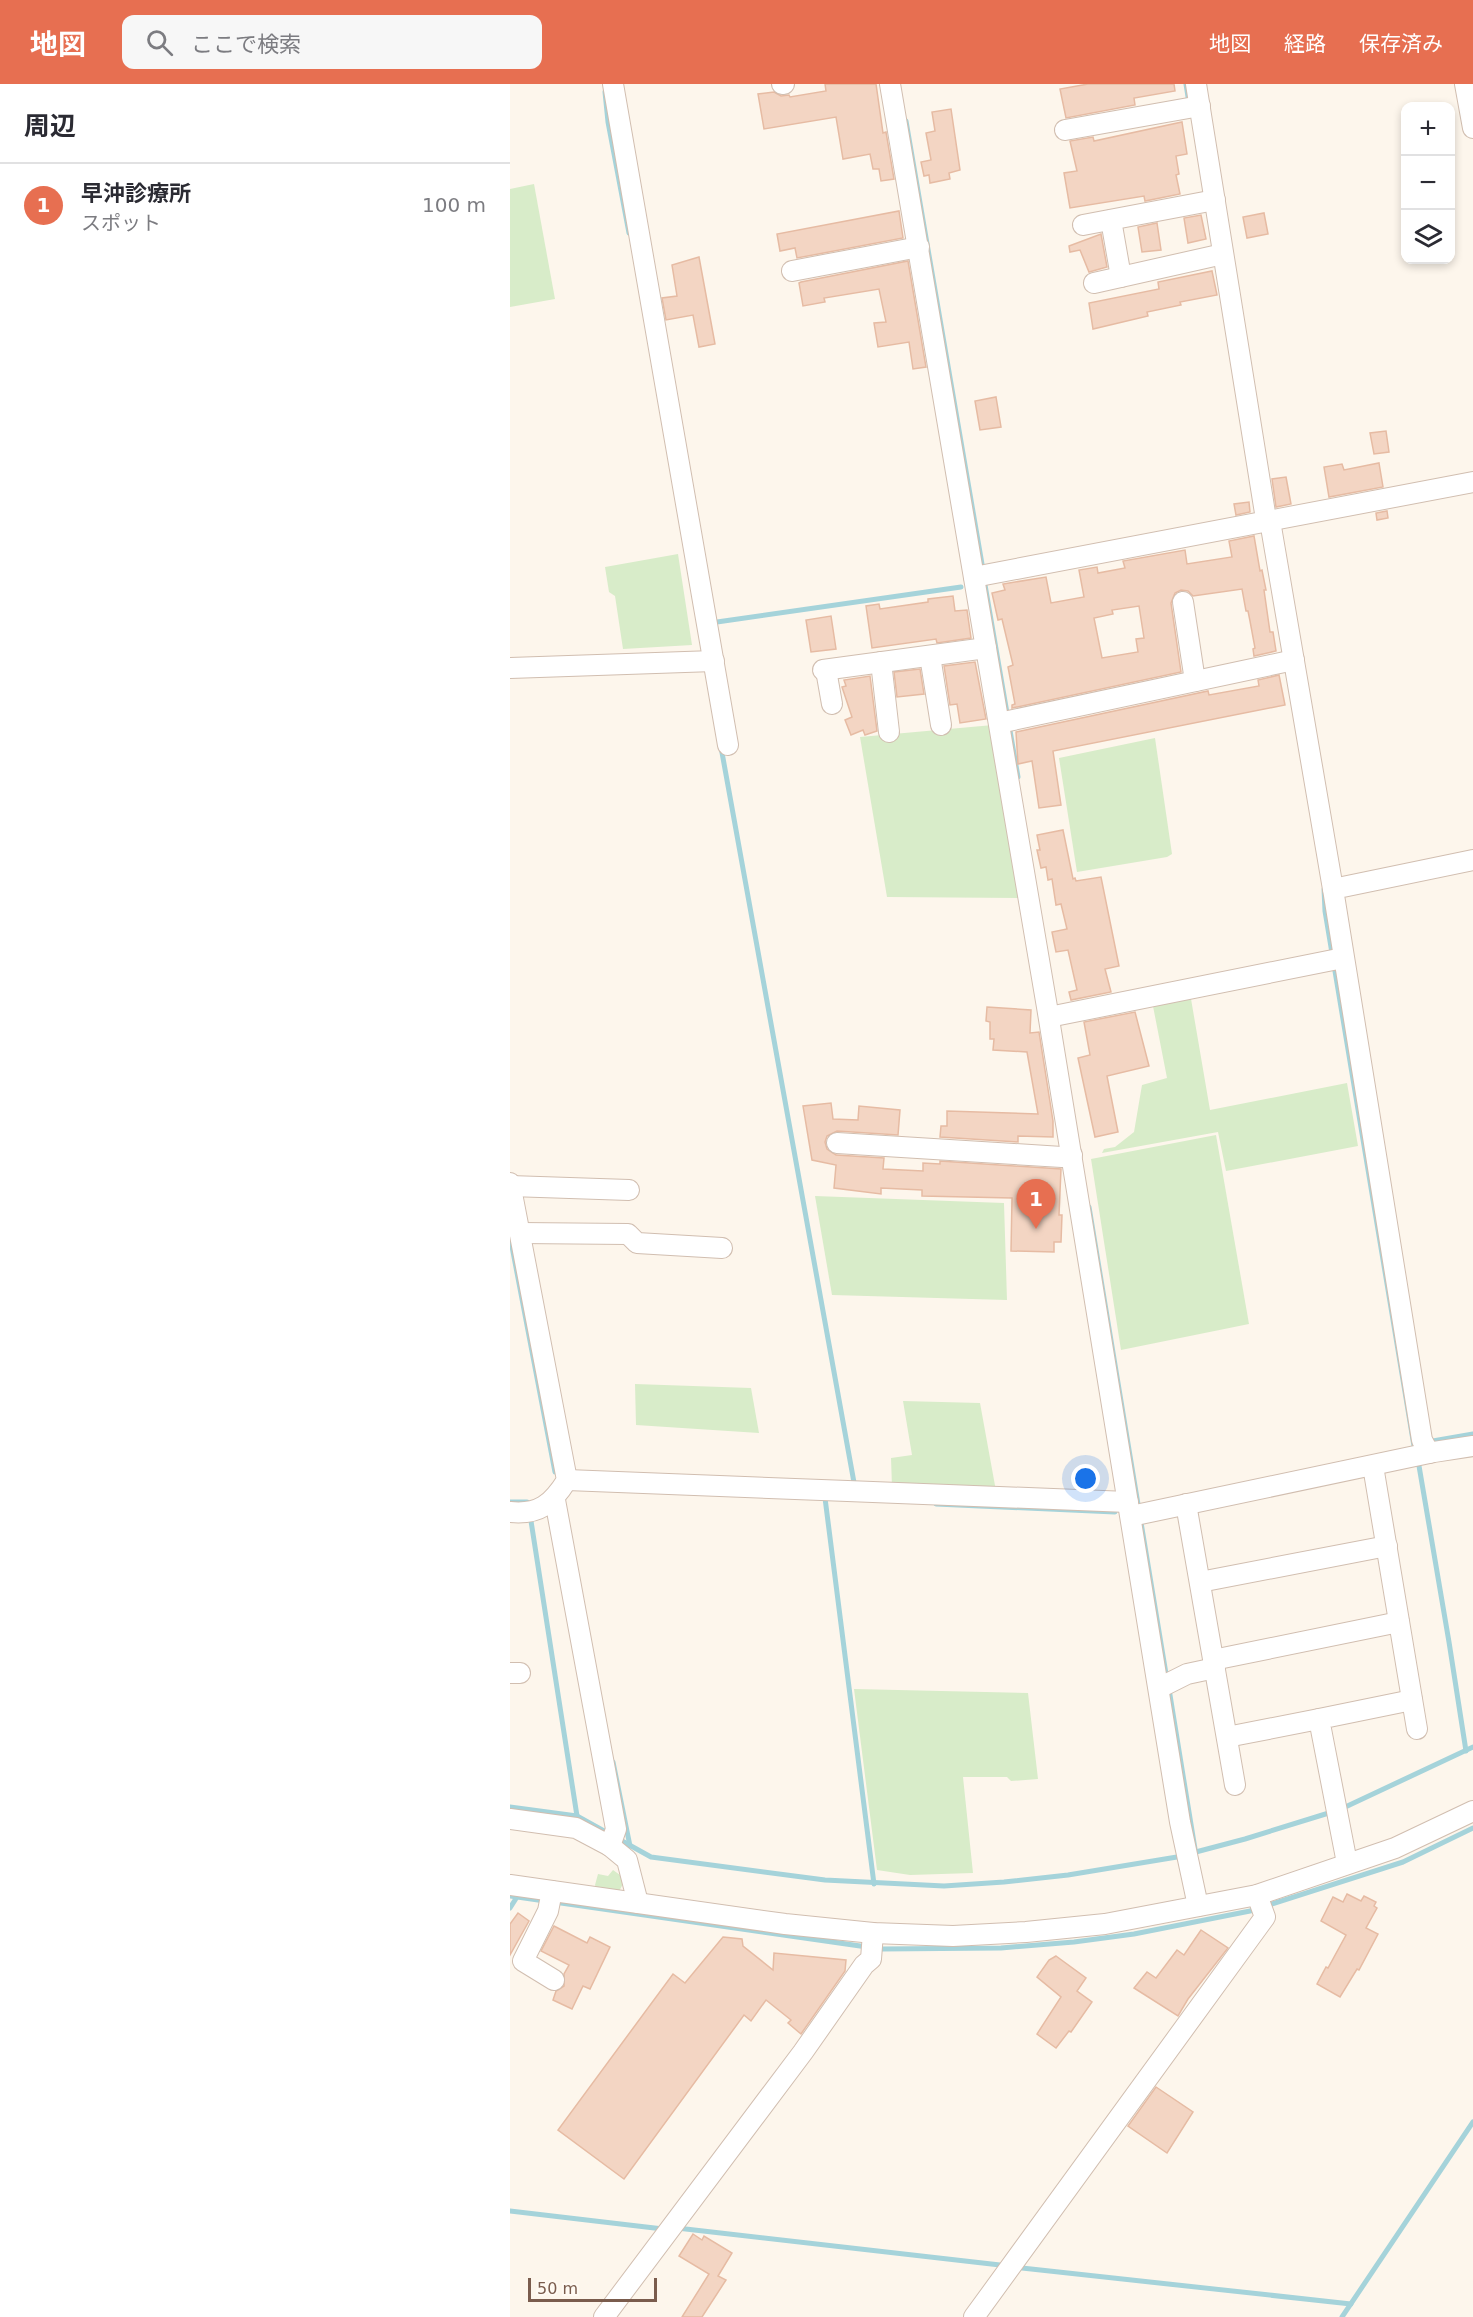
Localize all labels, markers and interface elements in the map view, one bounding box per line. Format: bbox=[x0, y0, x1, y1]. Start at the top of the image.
search box bbox=[122, 15, 542, 69]
icon: search bbox=[143, 26, 176, 59]
text: 地図 bbox=[30, 28, 86, 61]
text: ここで検索 bbox=[191, 32, 301, 57]
text: 地図 bbox=[1209, 32, 1251, 56]
text: 経路 bbox=[1284, 32, 1326, 56]
text: 保存済み bbox=[1359, 32, 1443, 56]
map controls bbox=[1401, 102, 1455, 264]
button: + bbox=[1401, 102, 1455, 156]
text: 周辺 bbox=[24, 111, 76, 141]
button: − bbox=[1401, 156, 1455, 210]
text: 早沖診療所 bbox=[81, 181, 191, 206]
text: 1 bbox=[37, 193, 50, 217]
text: 100 m bbox=[422, 193, 486, 217]
button: layers bbox=[1401, 210, 1455, 264]
text: スポット bbox=[81, 211, 161, 235]
pin: 1 bbox=[1016, 1180, 1056, 1229]
your location bbox=[1071, 1464, 1100, 1493]
scale bar bbox=[528, 2275, 657, 2302]
text: 50 m bbox=[537, 2279, 578, 2298]

